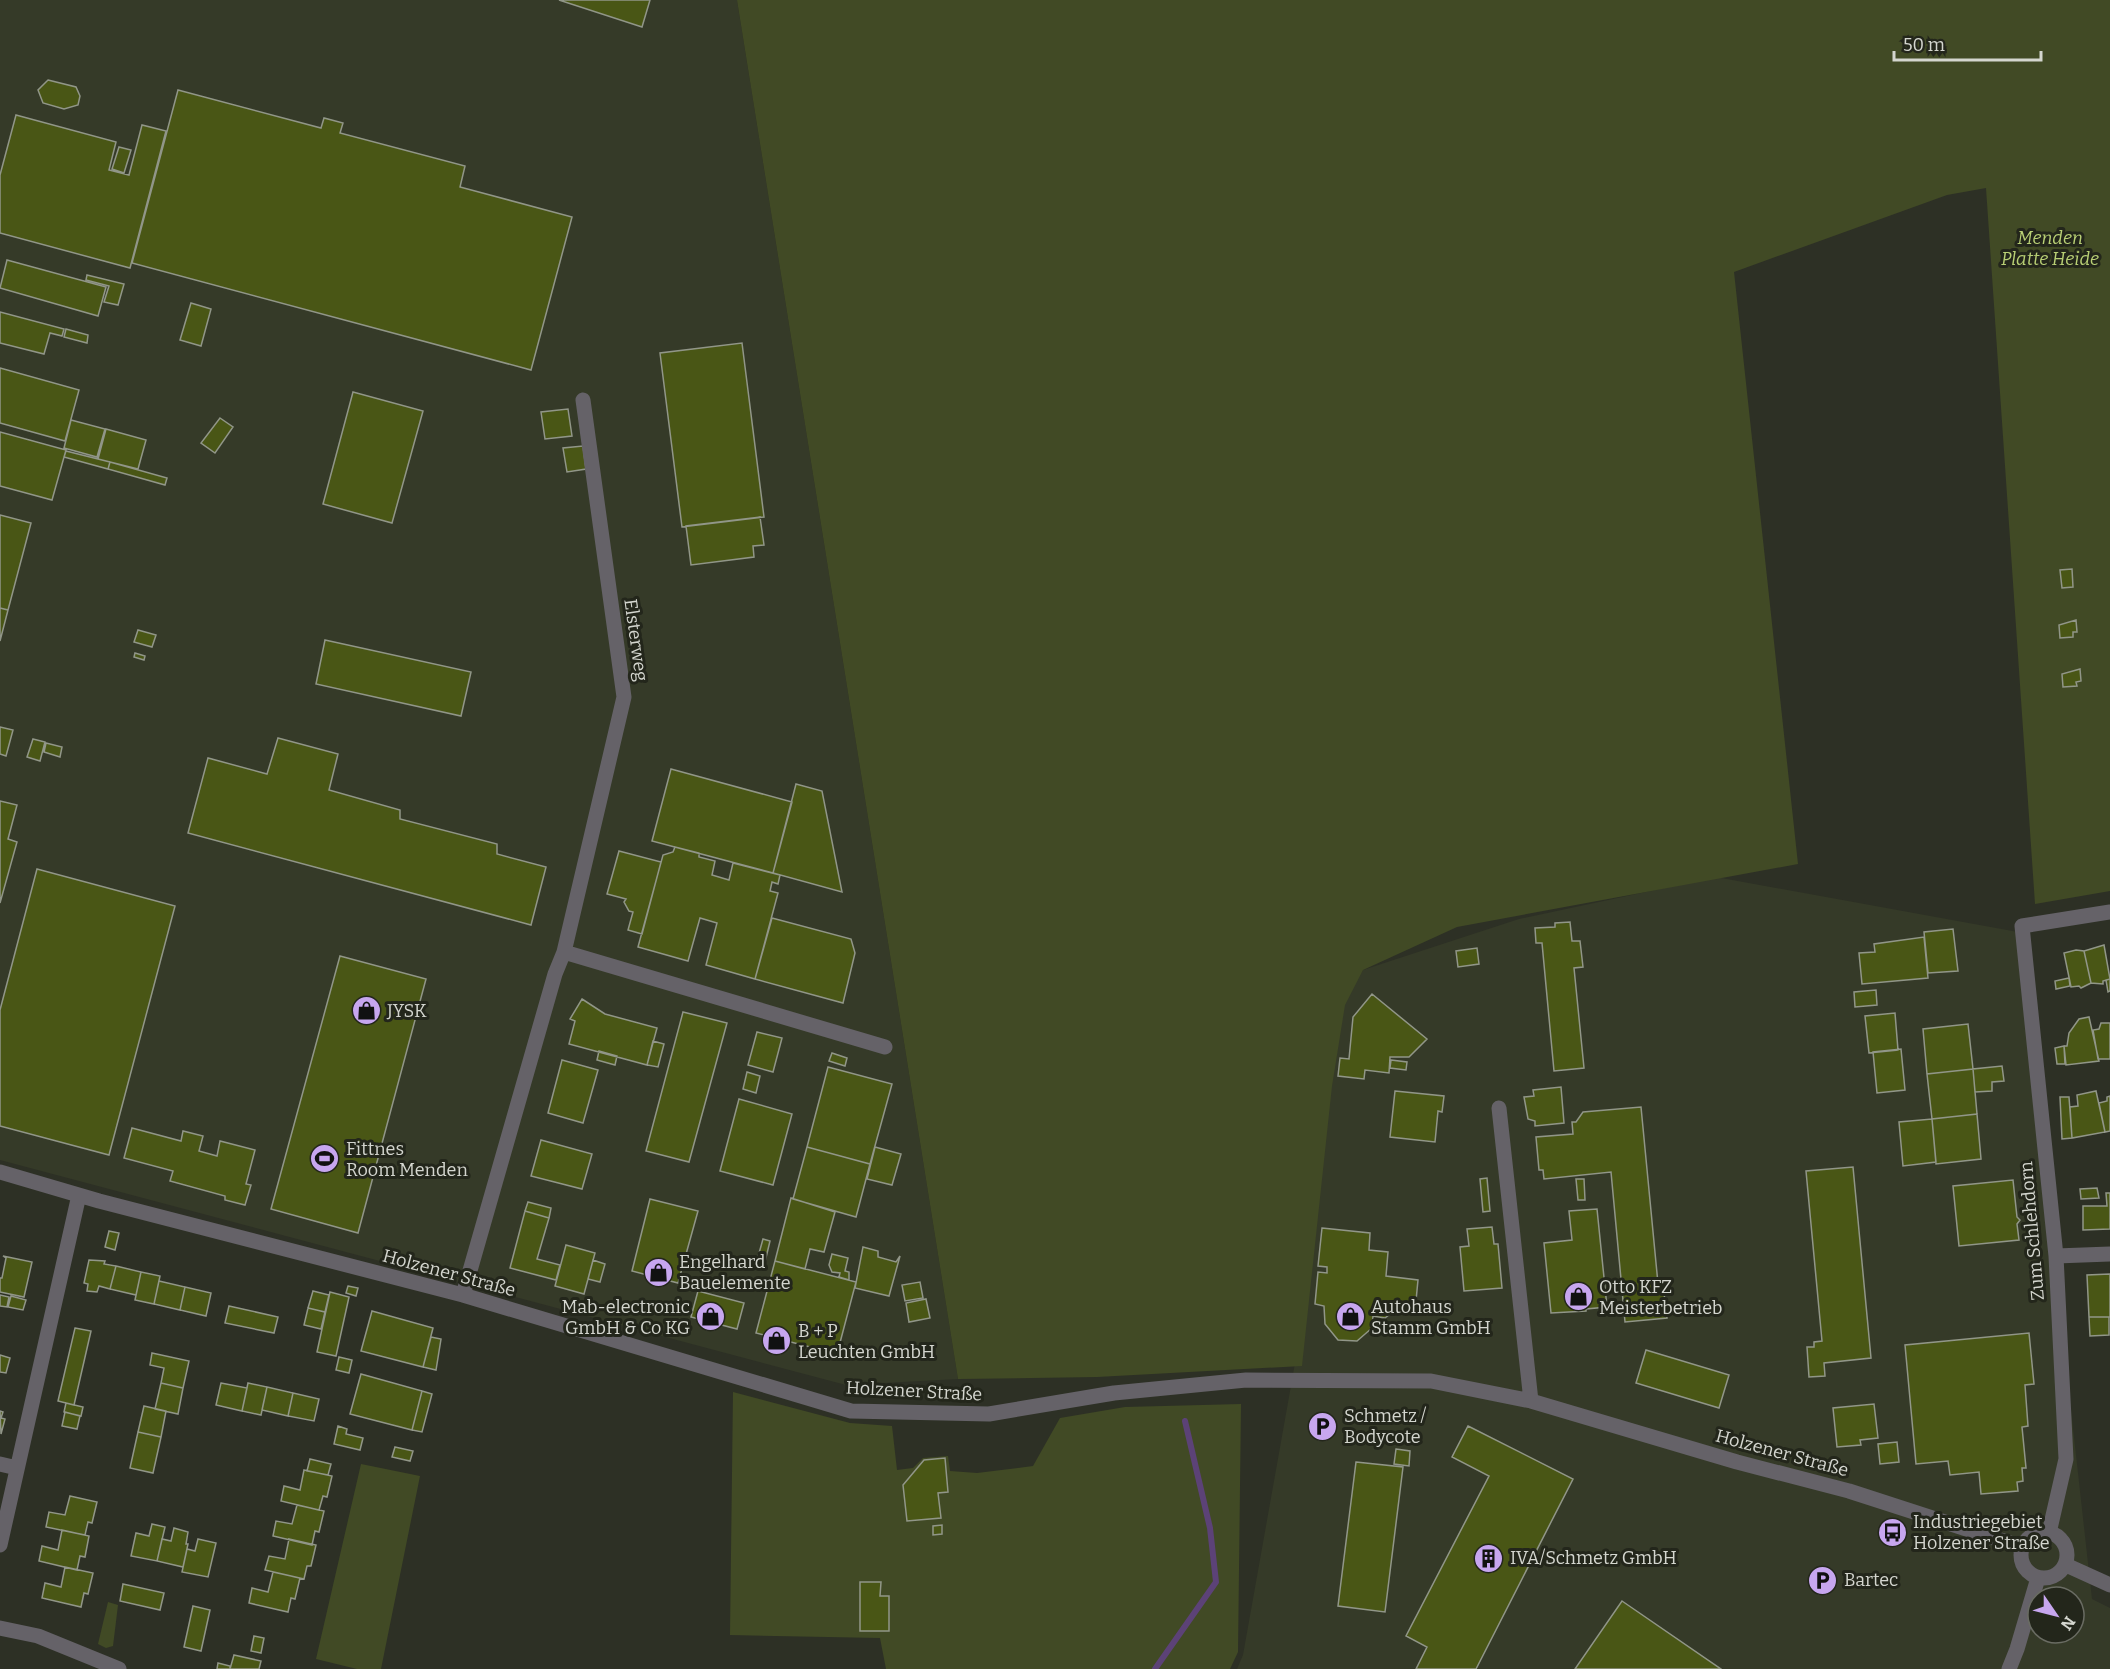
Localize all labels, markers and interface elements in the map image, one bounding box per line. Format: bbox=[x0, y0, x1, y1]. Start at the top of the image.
scale bar bbox=[1894, 24, 2041, 62]
text: 50 m bbox=[1903, 34, 1945, 56]
park label: Menden Platte Heide bbox=[2001, 227, 2099, 270]
street label: Elsterweg bbox=[619, 597, 653, 683]
shop icon: JYSK bbox=[350, 995, 382, 1027]
place label: JYSK bbox=[386, 1000, 427, 1022]
place label: Fittnes Room Menden bbox=[346, 1138, 468, 1181]
sports icon: Fittnes Room Menden bbox=[309, 1143, 341, 1175]
street label: Zum Schlehdorn bbox=[2015, 1160, 2049, 1302]
street label: Holzener Straße bbox=[380, 1245, 518, 1301]
place label: Engelhard Bauelemente bbox=[679, 1251, 791, 1294]
shop icon: Engelhard Bauelemente bbox=[642, 1256, 674, 1288]
place label: Otto KFZ Meisterbetrieb bbox=[1599, 1276, 1722, 1319]
shop icon: Otto KFZ Meisterbetrieb bbox=[1562, 1281, 1594, 1313]
place label: Mab-electronic GmbH & Co KG bbox=[561, 1296, 690, 1339]
place label: Autohaus Stamm GmbH bbox=[1371, 1296, 1491, 1339]
shop icon: Mab-electronic GmbH & Co KG bbox=[695, 1301, 727, 1333]
shop icon: Autohaus Stamm GmbH bbox=[1334, 1301, 1366, 1333]
place label: B + P Leuchten GmbH bbox=[798, 1320, 935, 1363]
shop icon: B + P Leuchten GmbH bbox=[761, 1325, 793, 1357]
street label: Holzener Straße bbox=[845, 1376, 983, 1406]
place label: Schmetz / Bodycote bbox=[1344, 1405, 1426, 1448]
parking icon: Schmetz / Bodycote bbox=[1307, 1410, 1339, 1442]
street label: Holzener Straße bbox=[1713, 1425, 1851, 1481]
place label: Industriegebiet Holzener Straße bbox=[1913, 1511, 2050, 1554]
bus stop icon: Industriegebiet Holzener Straße bbox=[1876, 1516, 1908, 1548]
building icon: IVA/Schmetz GmbH bbox=[1473, 1542, 1505, 1574]
place label: IVA/Schmetz GmbH bbox=[1510, 1547, 1677, 1569]
parking icon: Bartec bbox=[1807, 1564, 1839, 1596]
place label: Bartec bbox=[1844, 1569, 1898, 1591]
north arrow bbox=[2026, 1585, 2086, 1645]
text: N bbox=[2057, 1613, 2079, 1634]

